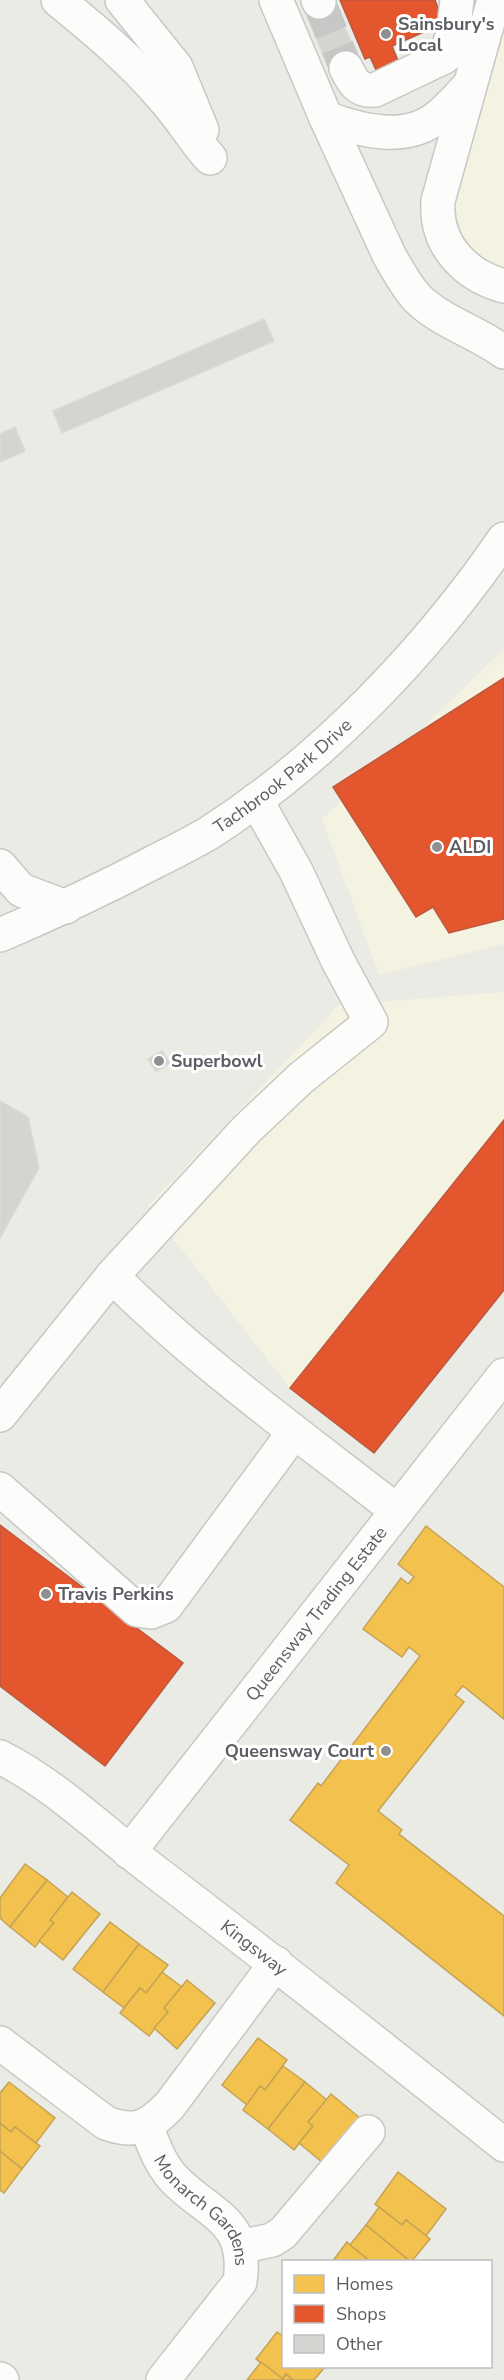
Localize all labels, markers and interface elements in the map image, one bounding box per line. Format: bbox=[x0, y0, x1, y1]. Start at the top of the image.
place label: Sainsbury's Local bbox=[398, 12, 495, 57]
marker: Sainsbury's Local bbox=[379, 27, 393, 41]
street label: Tachbrook Park Drive bbox=[209, 713, 357, 839]
place label: ALDI bbox=[449, 835, 491, 859]
marker: ALDI bbox=[430, 840, 444, 854]
place label: Superbowl bbox=[171, 1049, 263, 1073]
marker: Superbowl bbox=[152, 1054, 166, 1068]
street label: Queensway Trading Estate bbox=[240, 1521, 393, 1706]
place label: Travis Perkins bbox=[58, 1582, 174, 1606]
marker: Travis Perkins bbox=[39, 1587, 53, 1601]
place label: Queensway Court bbox=[225, 1739, 374, 1763]
marker: Queensway Court bbox=[379, 1744, 393, 1758]
street label: Kingsway bbox=[216, 1914, 293, 1982]
street label: Monarch Gardens bbox=[148, 2150, 253, 2267]
legend bbox=[282, 2260, 492, 2368]
text: Homes bbox=[336, 2272, 393, 2296]
text: Shops bbox=[336, 2302, 386, 2326]
text: Other bbox=[336, 2332, 383, 2356]

